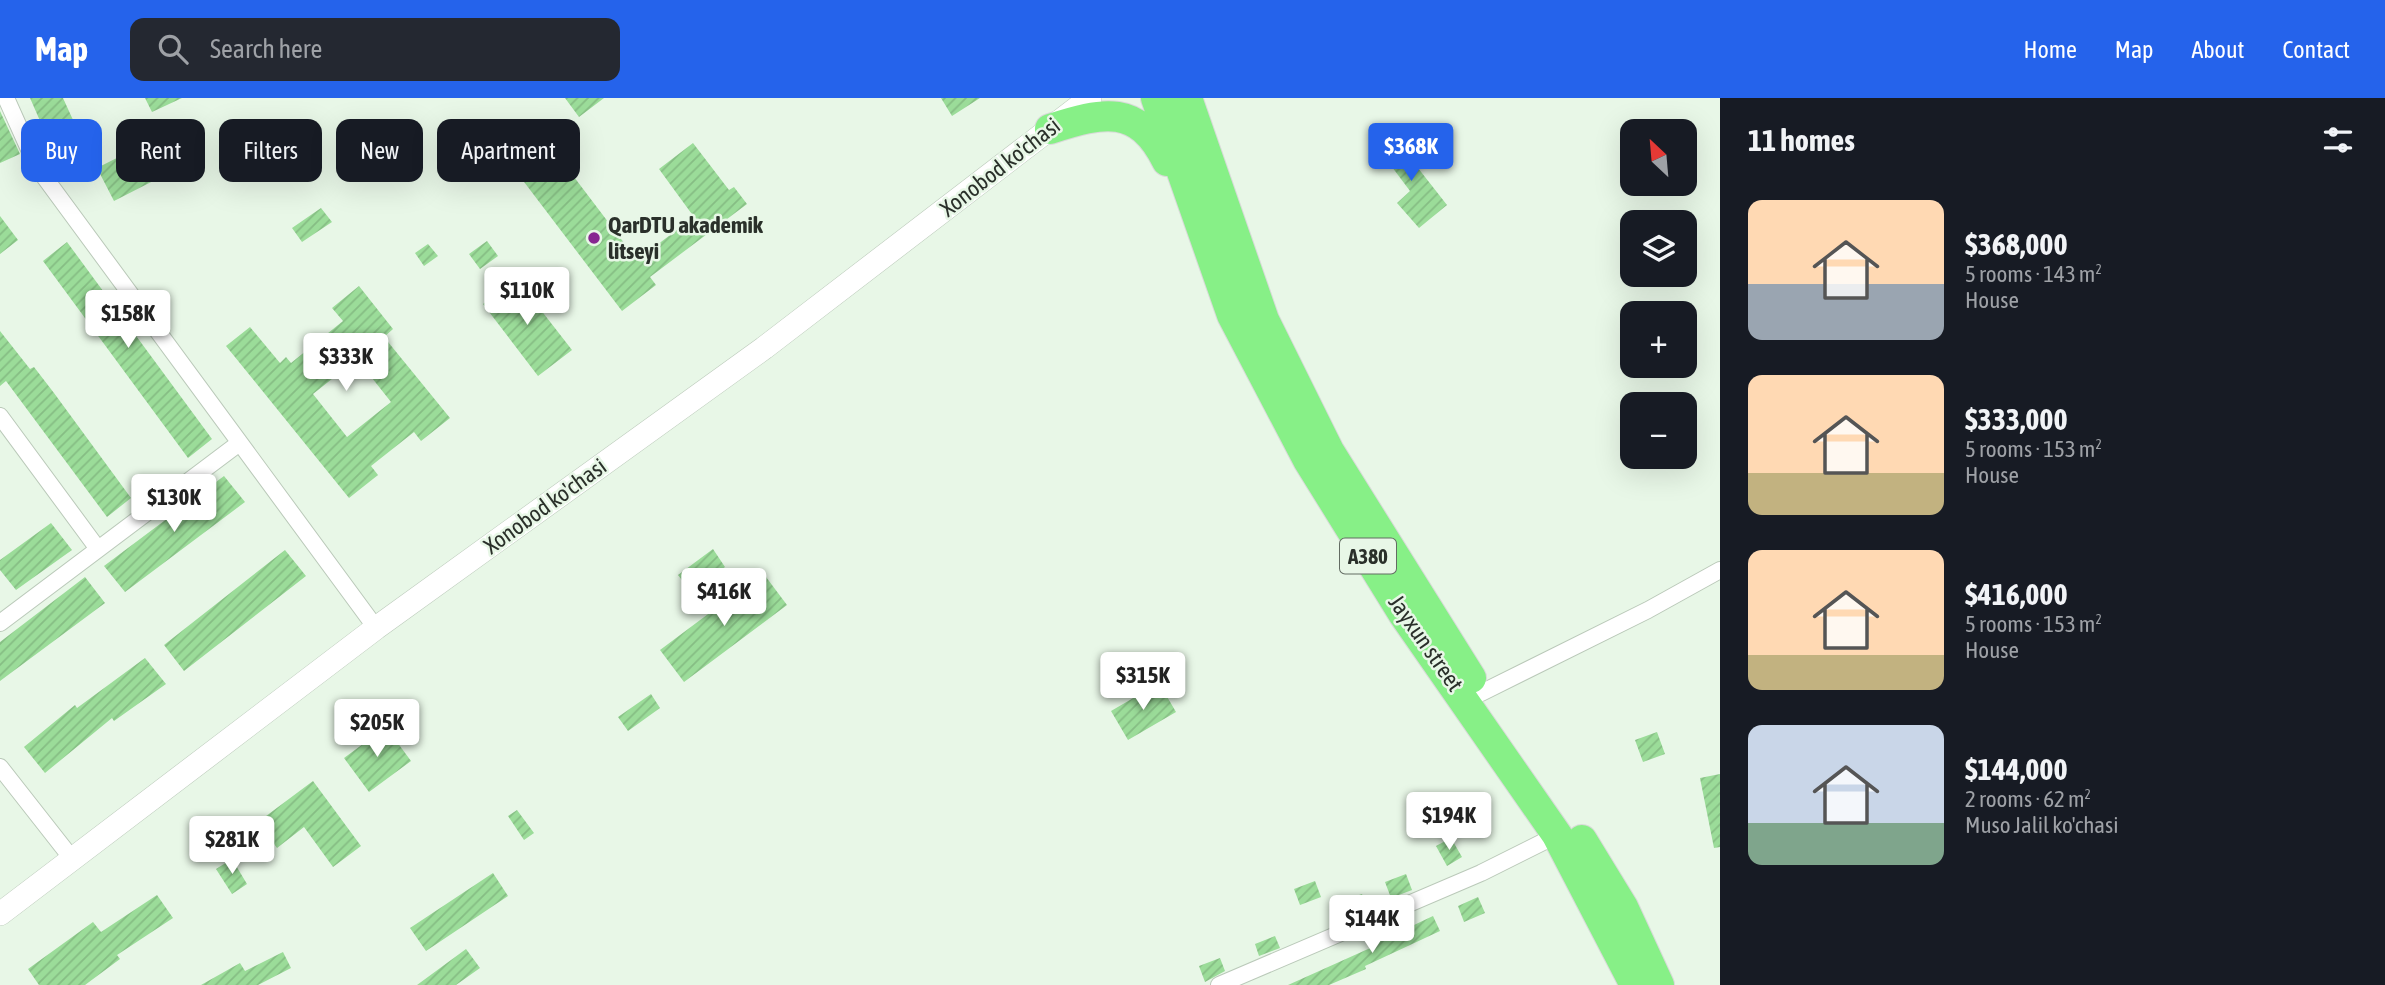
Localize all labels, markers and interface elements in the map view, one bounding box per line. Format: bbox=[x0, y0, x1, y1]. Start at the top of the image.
search box bbox=[130, 18, 620, 81]
text: Map bbox=[35, 30, 88, 68]
icon: search bbox=[154, 30, 192, 68]
text: Search here bbox=[210, 34, 322, 64]
text: Home bbox=[2023, 36, 2077, 63]
text: Map bbox=[2115, 36, 2153, 63]
text: About bbox=[2191, 36, 2244, 63]
text: Contact bbox=[2282, 36, 2350, 63]
street label: Xonobod ko'chasi bbox=[935, 112, 1065, 222]
chip: Buy bbox=[21, 119, 102, 182]
chip: Rent bbox=[116, 119, 205, 182]
chip: Filters bbox=[219, 119, 322, 182]
chip: New bbox=[336, 119, 423, 182]
chip: Apartment bbox=[437, 119, 580, 182]
north arrow bbox=[1620, 119, 1698, 196]
map controls bbox=[1620, 119, 1697, 469]
icon: filters bbox=[2319, 121, 2357, 159]
pin: $368K bbox=[1362, 123, 1460, 183]
text: 11 homes bbox=[1748, 123, 1855, 157]
text: $368K bbox=[1384, 133, 1438, 159]
button: layers bbox=[1620, 210, 1697, 287]
place label: QarDTU akademik litseyi bbox=[608, 212, 764, 264]
text: $368,000 bbox=[1965, 227, 2068, 261]
icon: home bbox=[1804, 228, 1888, 312]
marker: QarDTU akademik litseyi bbox=[586, 230, 602, 246]
text: 5 rooms · 143 m² bbox=[1965, 261, 2102, 287]
pin: $110K bbox=[478, 268, 576, 327]
text: $110K bbox=[500, 277, 554, 303]
text: House bbox=[1965, 287, 2019, 313]
pin: $158K bbox=[79, 290, 177, 350]
text: $158K bbox=[101, 300, 155, 326]
button: + bbox=[1620, 301, 1697, 378]
pin: $333K bbox=[297, 334, 395, 393]
text: $333K bbox=[319, 343, 373, 369]
button: − bbox=[1620, 392, 1697, 469]
text: $333,000 bbox=[1965, 402, 2068, 436]
icon: home bbox=[1804, 403, 1888, 487]
text: 5 rooms · 153 m² bbox=[1965, 436, 2102, 462]
street label: Xonobod ko'chasi bbox=[479, 453, 611, 559]
text: House bbox=[1965, 462, 2019, 488]
pin: $130K bbox=[125, 474, 223, 534]
text: $130K bbox=[147, 484, 201, 510]
road number: A380 bbox=[1340, 538, 1396, 574]
pin: $416K bbox=[675, 568, 773, 628]
text: $416,000 bbox=[1965, 577, 2068, 611]
text: $416K bbox=[697, 578, 751, 604]
icon: home bbox=[1804, 578, 1888, 662]
street label: Jayxun street bbox=[1383, 590, 1469, 696]
text: 5 rooms · 153 m² bbox=[1965, 611, 2102, 637]
text: House bbox=[1965, 637, 2019, 663]
pin: $315K bbox=[1094, 652, 1192, 712]
text: $315K bbox=[1116, 662, 1170, 688]
pin: $205K bbox=[328, 700, 426, 759]
text: $205K bbox=[350, 709, 404, 735]
text: $144,000 bbox=[1965, 752, 2068, 786]
icon: home bbox=[1804, 753, 1888, 837]
text: 2 rooms · 62 m² bbox=[1965, 786, 2091, 812]
pin: $194K bbox=[1400, 792, 1498, 852]
text: $194K bbox=[1422, 802, 1476, 828]
text: Muso Jalil ko'chasi bbox=[1965, 812, 2118, 838]
pin: $281K bbox=[183, 816, 281, 876]
text: $281K bbox=[205, 826, 259, 852]
pin: $144K bbox=[1323, 896, 1421, 955]
text: $144K bbox=[1345, 905, 1399, 931]

